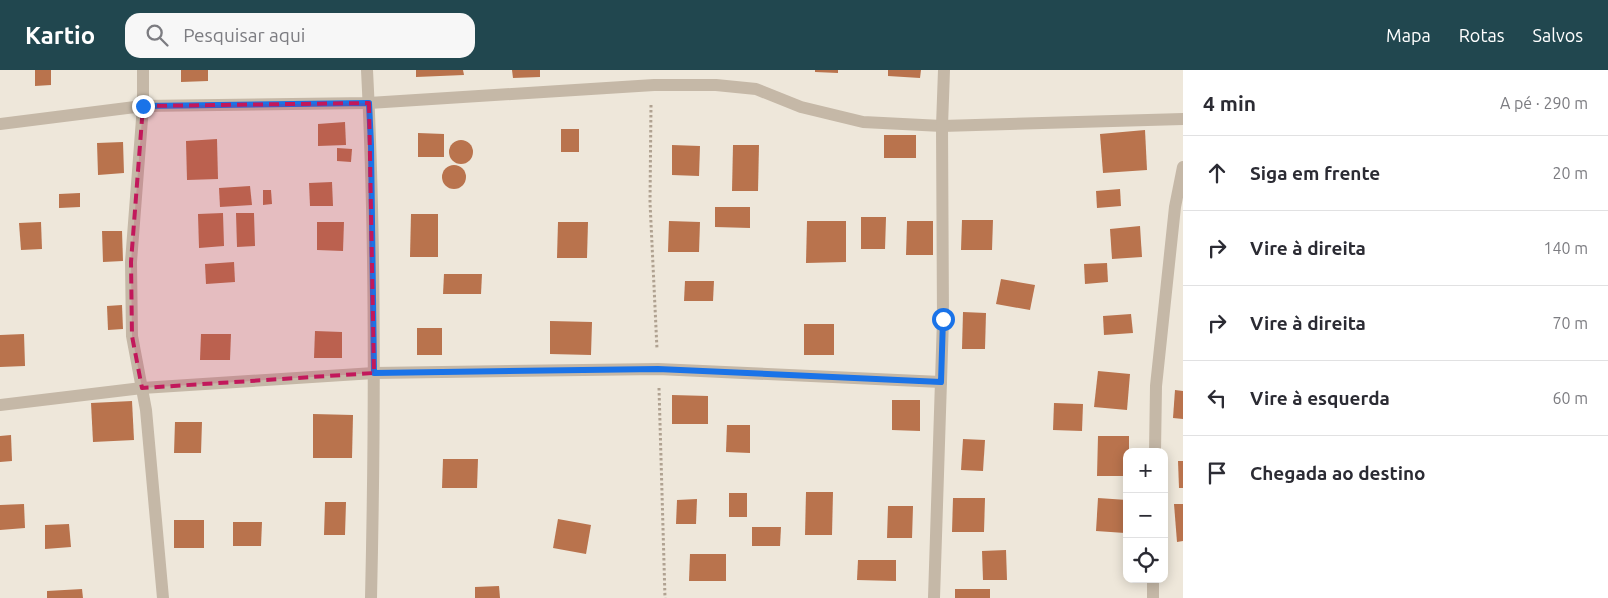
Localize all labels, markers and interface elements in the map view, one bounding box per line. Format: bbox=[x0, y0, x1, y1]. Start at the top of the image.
search box bbox=[125, 13, 475, 58]
icon: search bbox=[143, 21, 171, 49]
text: Kartio bbox=[25, 22, 95, 49]
text: Pesquisar aqui bbox=[183, 24, 305, 46]
text: Mapa bbox=[1386, 25, 1431, 45]
text: Rotas bbox=[1459, 25, 1505, 45]
text: Salvos bbox=[1533, 25, 1583, 45]
text: 4 min bbox=[1203, 91, 1256, 115]
text: A pé · 290 m bbox=[1500, 94, 1588, 112]
route end bbox=[132, 95, 155, 118]
icon: ahead bbox=[1203, 159, 1231, 187]
text: Siga em frente bbox=[1250, 162, 1380, 184]
text: 20 m bbox=[1552, 164, 1588, 182]
icon: right bbox=[1203, 234, 1231, 262]
text: Vire à direita bbox=[1250, 237, 1366, 259]
text: 140 m bbox=[1543, 239, 1588, 257]
route start bbox=[932, 308, 955, 331]
icon: right bbox=[1203, 309, 1231, 337]
text: Vire à direita bbox=[1250, 312, 1366, 334]
text: 70 m bbox=[1552, 314, 1588, 332]
icon: left bbox=[1203, 384, 1231, 412]
text: Vire à esquerda bbox=[1250, 387, 1390, 409]
text: 60 m bbox=[1552, 389, 1588, 407]
map controls bbox=[1123, 448, 1168, 583]
button: + bbox=[1123, 448, 1168, 493]
icon: arrive bbox=[1203, 459, 1231, 487]
text: Chegada ao destino bbox=[1250, 462, 1426, 484]
button: − bbox=[1123, 493, 1168, 538]
button: locate bbox=[1123, 538, 1168, 583]

